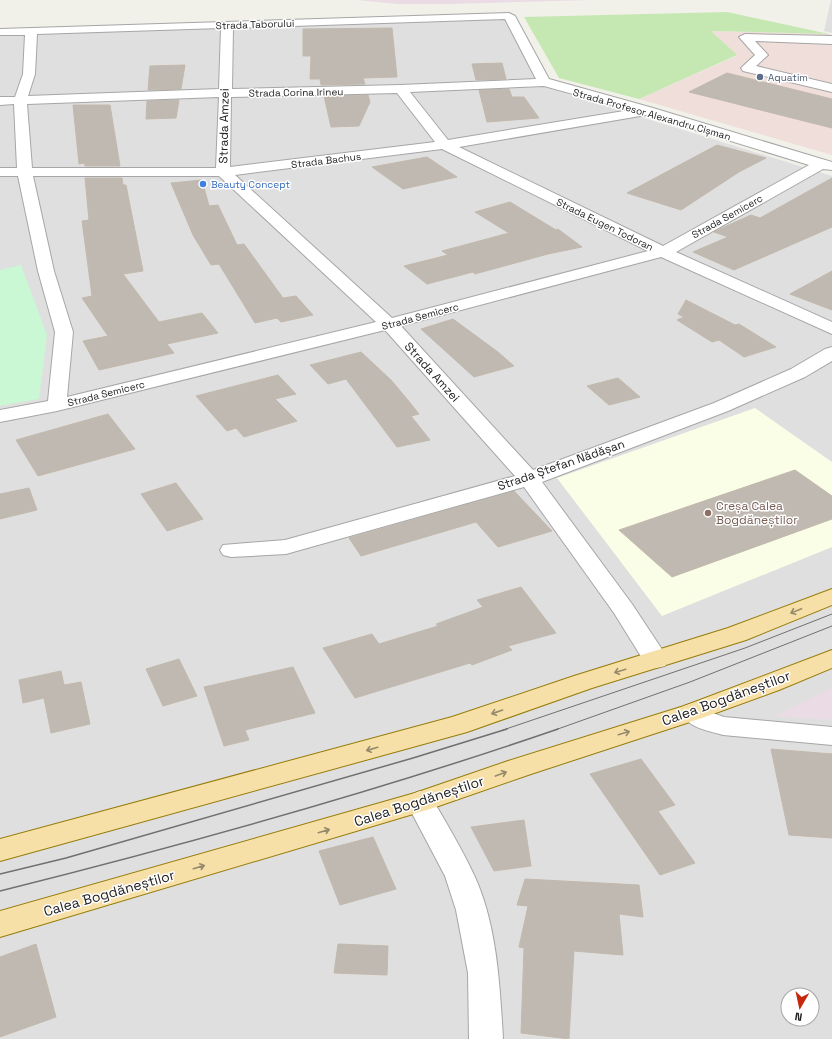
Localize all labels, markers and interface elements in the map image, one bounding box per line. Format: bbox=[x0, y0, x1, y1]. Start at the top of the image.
street label: Strada Taborului bbox=[215, 17, 295, 32]
place label: Aquatim bbox=[768, 71, 808, 84]
marker: Aquatim bbox=[755, 72, 765, 82]
street label: Strada Corina Irineu bbox=[248, 85, 344, 100]
street label: Strada Profesor Alexandru Cișman bbox=[571, 86, 732, 143]
street label: Strada Amzei bbox=[215, 88, 233, 164]
street label: Strada Bachus bbox=[290, 150, 362, 171]
place label: Beauty Concept bbox=[211, 178, 290, 191]
marker: Beauty Concept bbox=[198, 179, 208, 189]
street label: Strada Semicerc bbox=[689, 192, 765, 241]
street label: Strada Eugen Todoran bbox=[554, 195, 655, 254]
street label: Strada Semicerc bbox=[380, 300, 460, 333]
street label: Strada Amzei bbox=[401, 339, 463, 405]
street label: Strada Semicerc bbox=[66, 378, 146, 409]
street label: Strada Ștefan Nădășan bbox=[495, 436, 627, 494]
place label: Creșa Calea Bogdăneștilor bbox=[716, 498, 798, 528]
marker: Creșa Calea Bogdăneștilor bbox=[703, 508, 713, 518]
one-way arrow bbox=[790, 607, 802, 615]
street label: Calea Bogdăneștilor bbox=[659, 666, 793, 730]
one-way arrow bbox=[614, 668, 627, 675]
one-way arrow bbox=[491, 708, 503, 716]
one-way arrow bbox=[618, 729, 631, 736]
one-way arrow bbox=[366, 746, 379, 753]
one-way arrow bbox=[494, 770, 507, 777]
street label: Calea Bogdăneștilor bbox=[352, 771, 486, 831]
one-way arrow bbox=[317, 827, 330, 834]
one-way arrow bbox=[192, 863, 205, 870]
street label: Calea Bogdăneștilor bbox=[41, 866, 177, 920]
north arrow bbox=[780, 987, 820, 1027]
text: N bbox=[794, 1009, 803, 1024]

